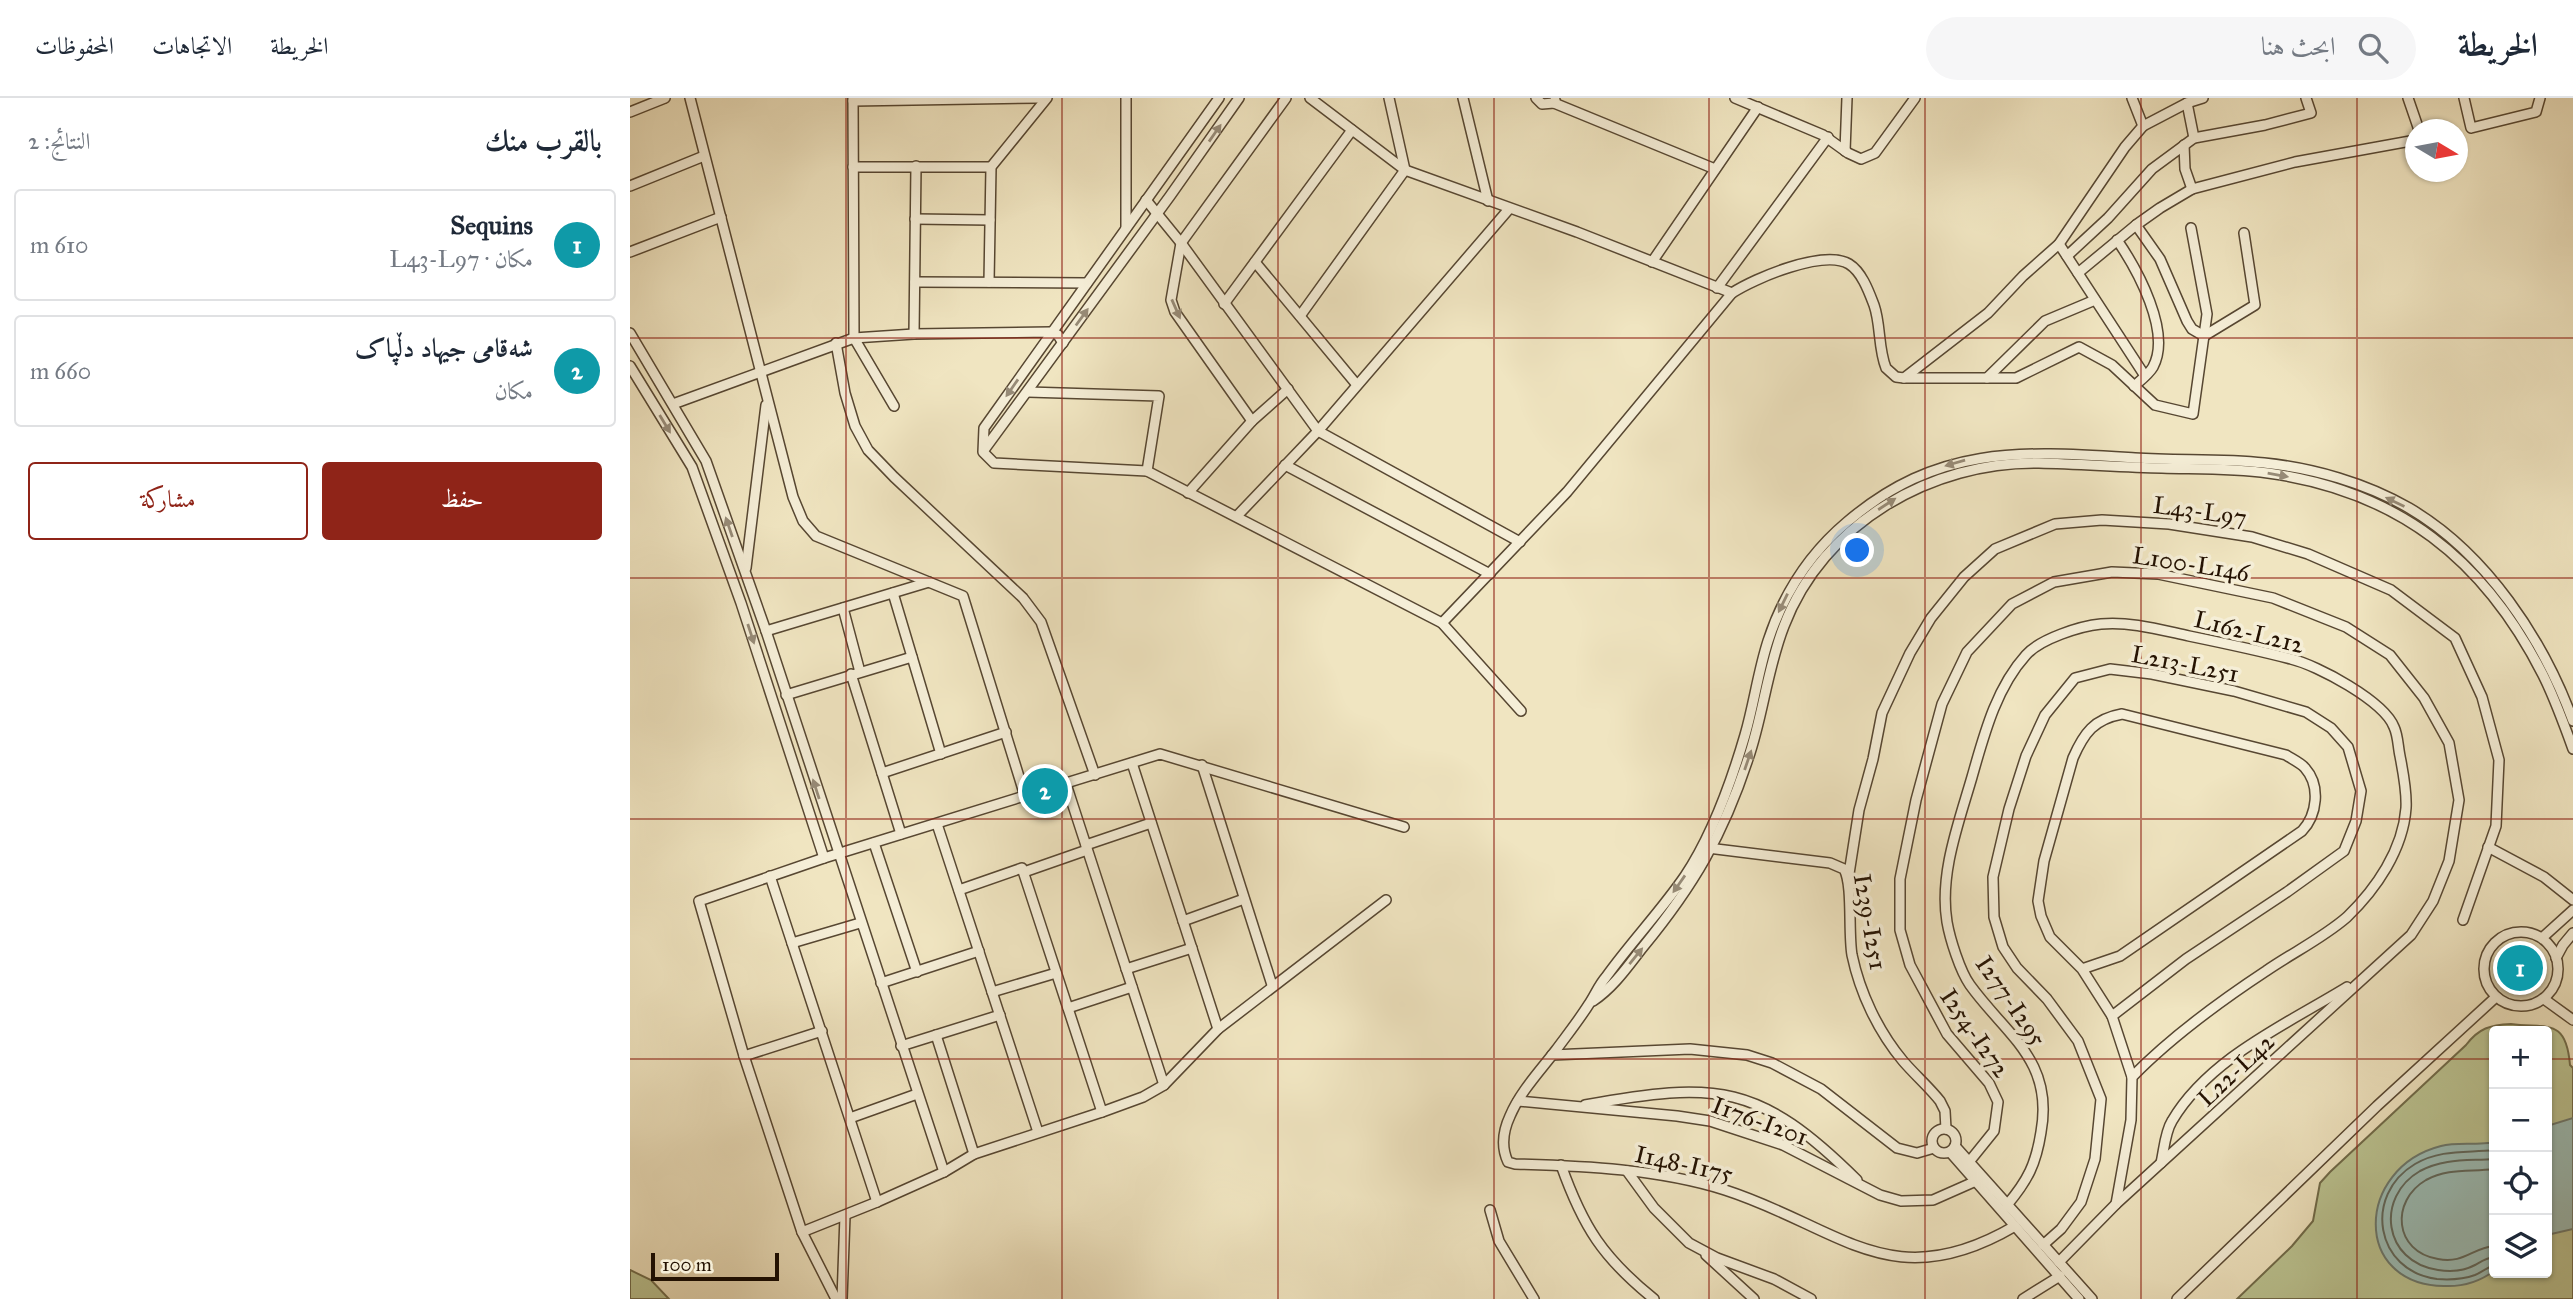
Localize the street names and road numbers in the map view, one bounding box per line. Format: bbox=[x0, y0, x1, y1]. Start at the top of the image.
street label: L43-L97 bbox=[2151, 490, 2249, 532]
street label: L100-L146 bbox=[2130, 540, 2252, 588]
street label: L162-L212 bbox=[2191, 604, 2307, 660]
street label: L213-L251 bbox=[2129, 639, 2241, 689]
street label: I239-I251 bbox=[1847, 872, 1893, 972]
street label: I277-I295 bbox=[1969, 950, 2053, 1052]
street label: I254-I272 bbox=[1934, 983, 2017, 1083]
street label: L22-L42 bbox=[2191, 1027, 2281, 1113]
street label: I176-I201 bbox=[1708, 1090, 1812, 1152]
street label: I148-I175 bbox=[1632, 1139, 1736, 1189]

